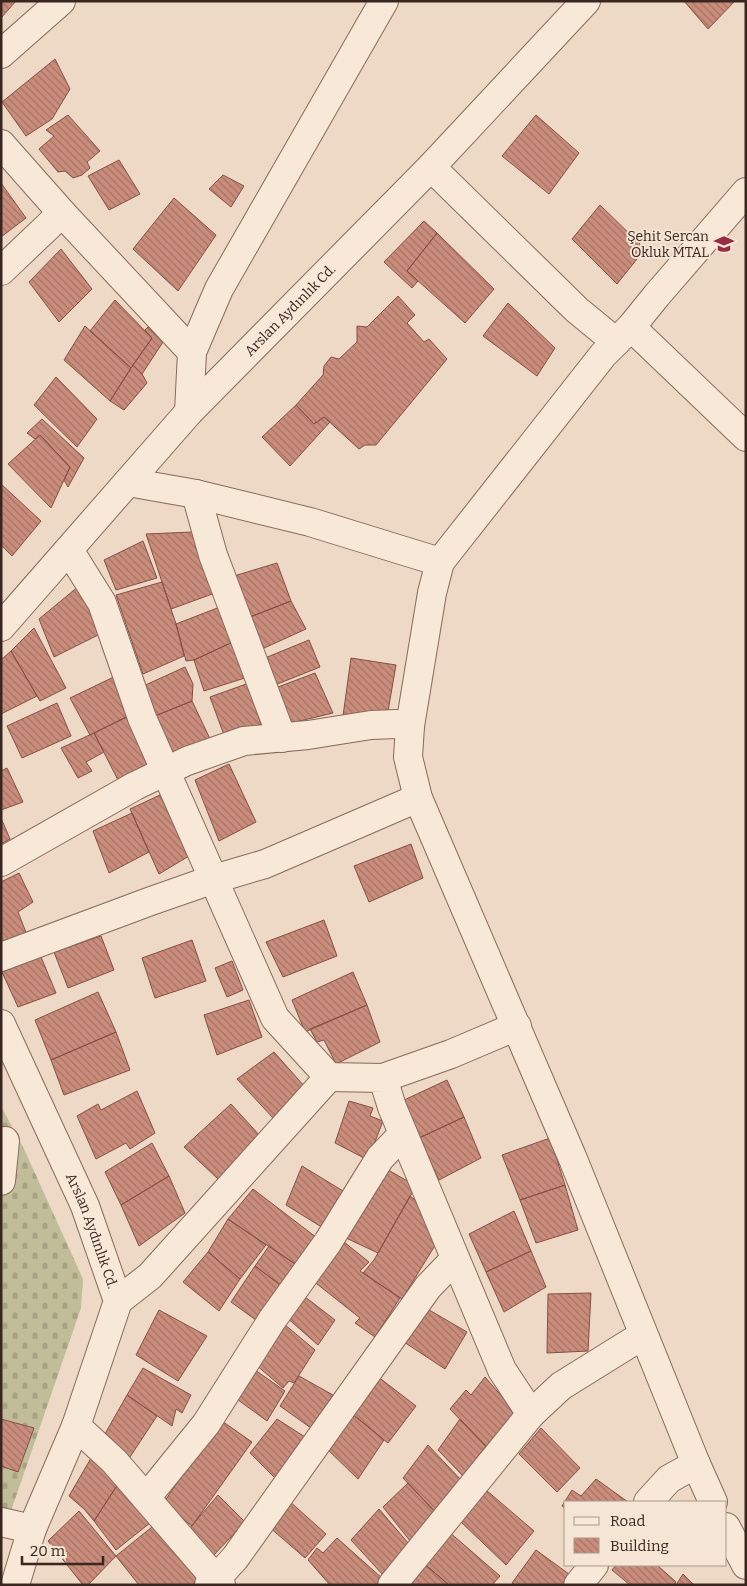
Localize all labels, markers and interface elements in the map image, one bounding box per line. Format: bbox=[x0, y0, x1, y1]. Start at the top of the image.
place label: Şehit Sercan Okluk MTAL bbox=[627, 228, 709, 261]
school or university icon: Şehit Sercan Okluk MTAL bbox=[713, 233, 735, 255]
street label: Arslan Aydınlık Cd. bbox=[241, 261, 339, 360]
street label: Arslan Aydınlık Cd. bbox=[62, 1170, 121, 1291]
legend bbox=[564, 1501, 727, 1566]
text: Road bbox=[610, 1512, 645, 1530]
scale bar bbox=[22, 1534, 104, 1566]
text: Building bbox=[610, 1537, 669, 1555]
text: 20 m bbox=[30, 1542, 66, 1560]

